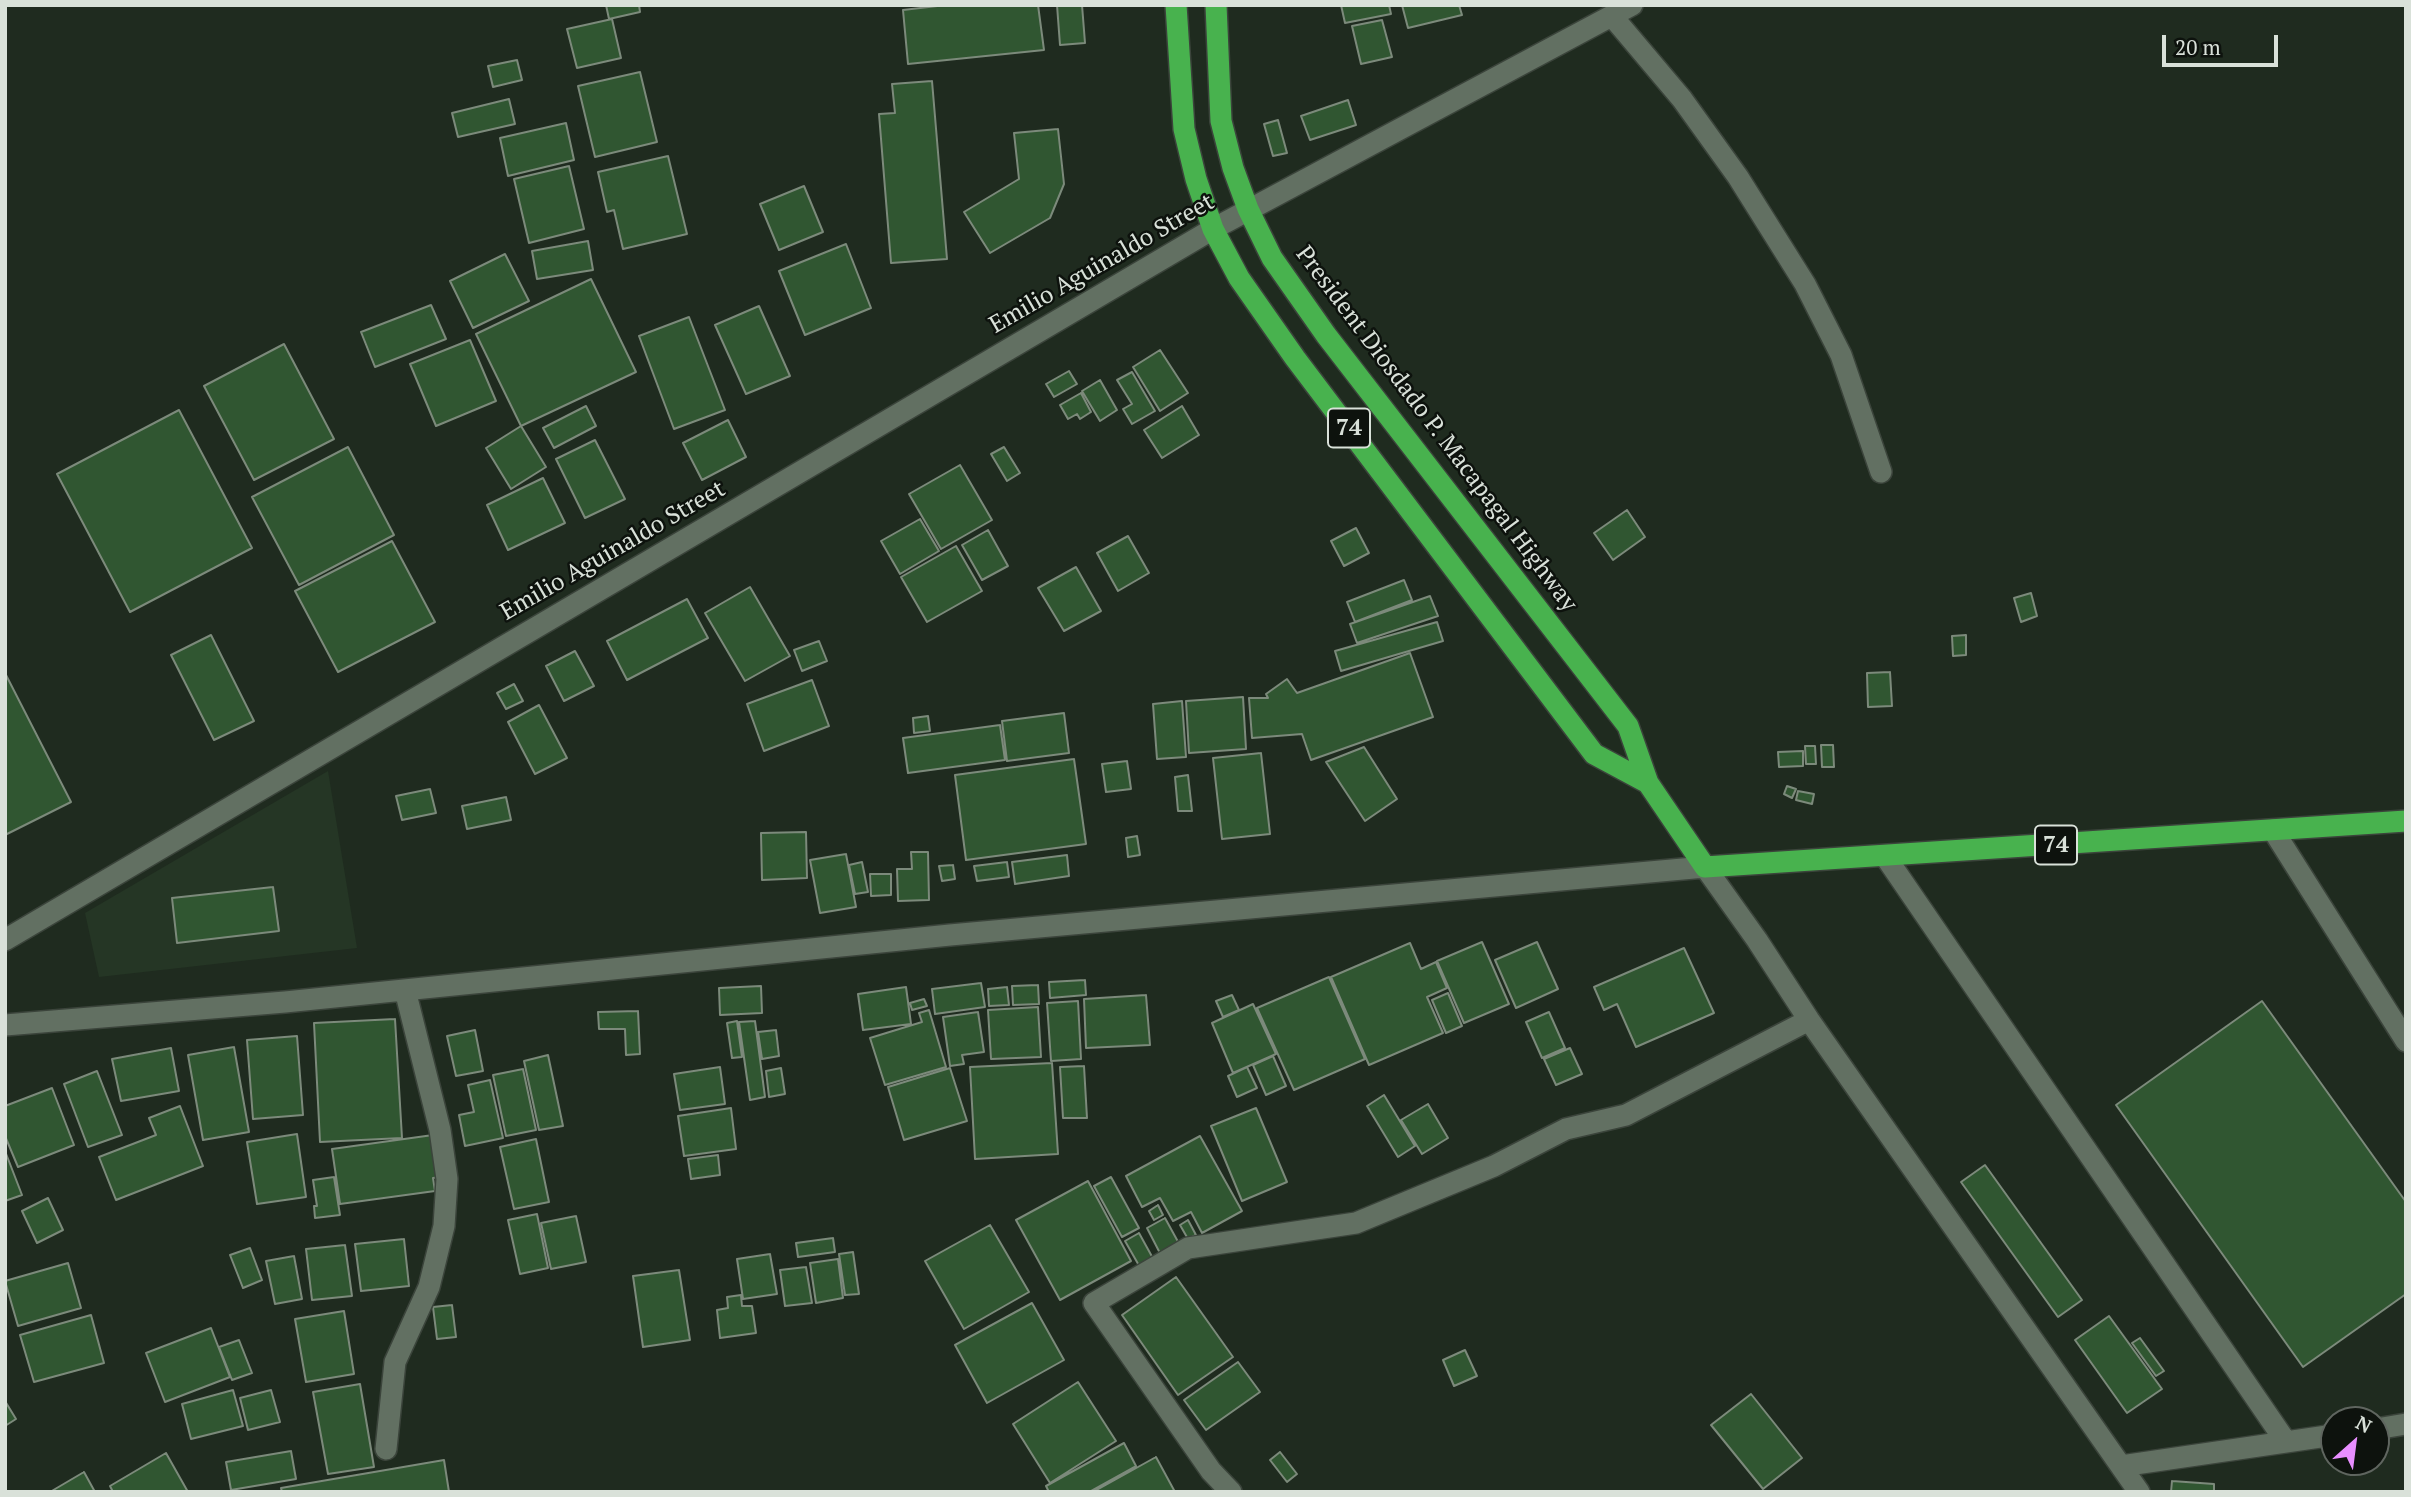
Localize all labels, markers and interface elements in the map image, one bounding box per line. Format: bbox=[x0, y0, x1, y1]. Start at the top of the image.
scale bar bbox=[2166, 21, 2282, 65]
text: 20 m bbox=[2175, 33, 2221, 61]
street label: Emilio Aguinaldo Street bbox=[985, 188, 1219, 340]
street label: President Diosdado P. Macapagal Highway bbox=[1289, 241, 1583, 617]
road number: 74 bbox=[1328, 408, 1370, 448]
street label: Emilio Aguinaldo Street bbox=[496, 475, 730, 627]
road number: 74 bbox=[2035, 825, 2077, 864]
north arrow bbox=[2320, 1406, 2390, 1476]
text: N bbox=[2352, 1409, 2376, 1438]

